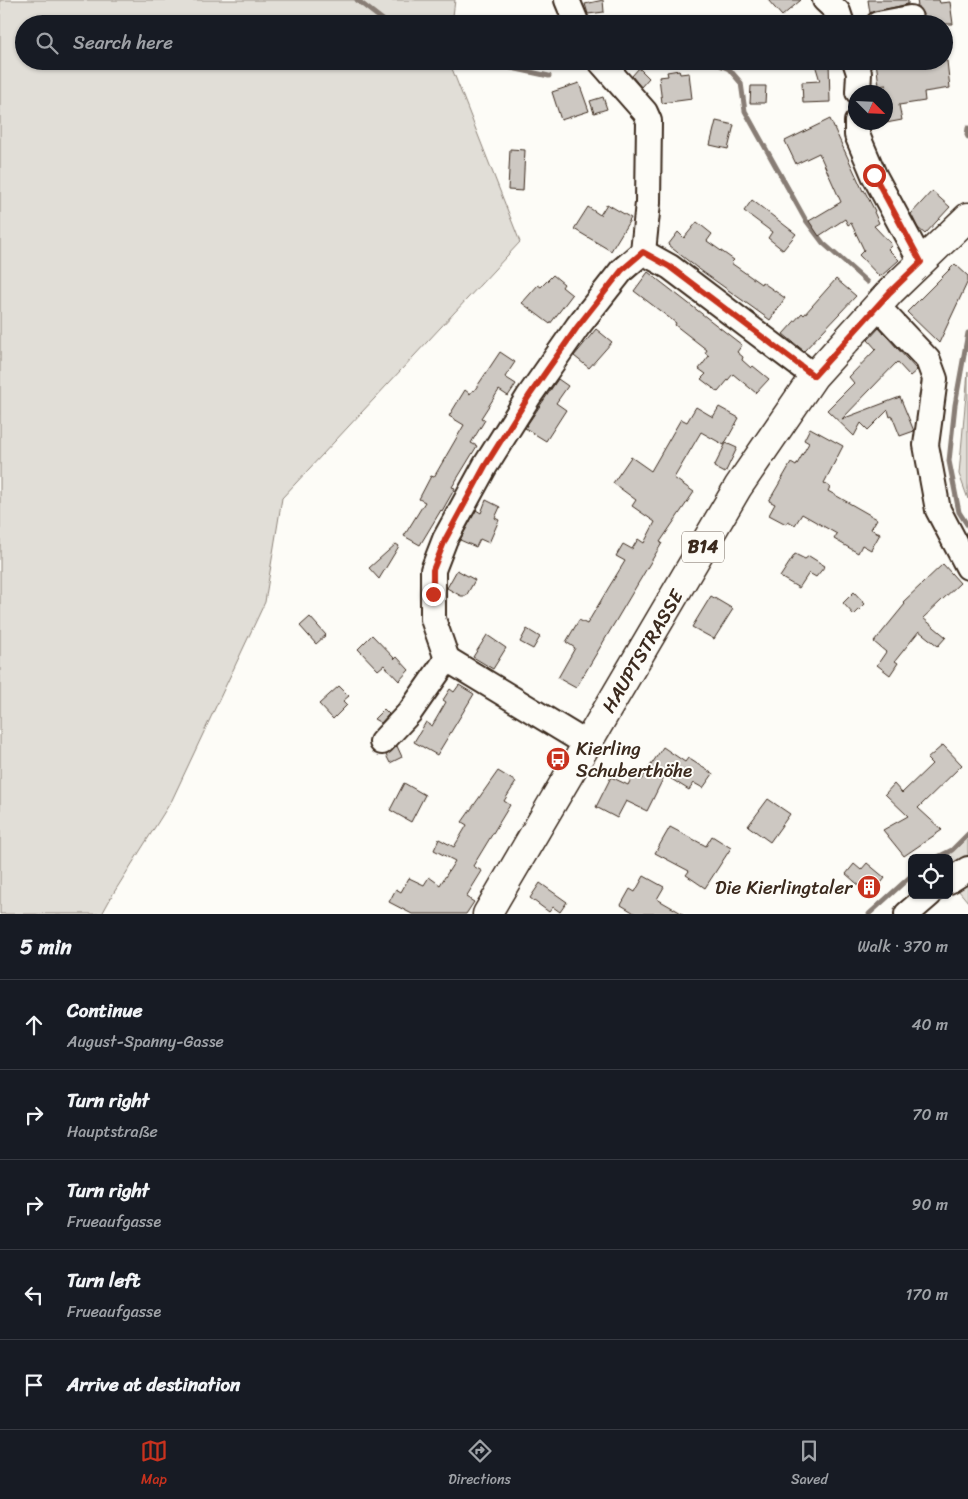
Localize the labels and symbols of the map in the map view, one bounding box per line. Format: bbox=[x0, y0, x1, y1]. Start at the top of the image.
north arrow bbox=[848, 85, 893, 130]
route start bbox=[863, 164, 886, 187]
road number: B14 bbox=[682, 532, 724, 562]
street label: HAUPTSTRASSE bbox=[592, 582, 693, 719]
route end bbox=[422, 583, 445, 606]
place label: Kierling Schuberthöhe bbox=[576, 732, 692, 787]
bus stop icon: Kierling Schuberthöhe bbox=[545, 746, 571, 772]
place label: Die Kierlingtaler bbox=[715, 871, 853, 904]
building icon: Die Kierlingtaler bbox=[856, 874, 882, 900]

